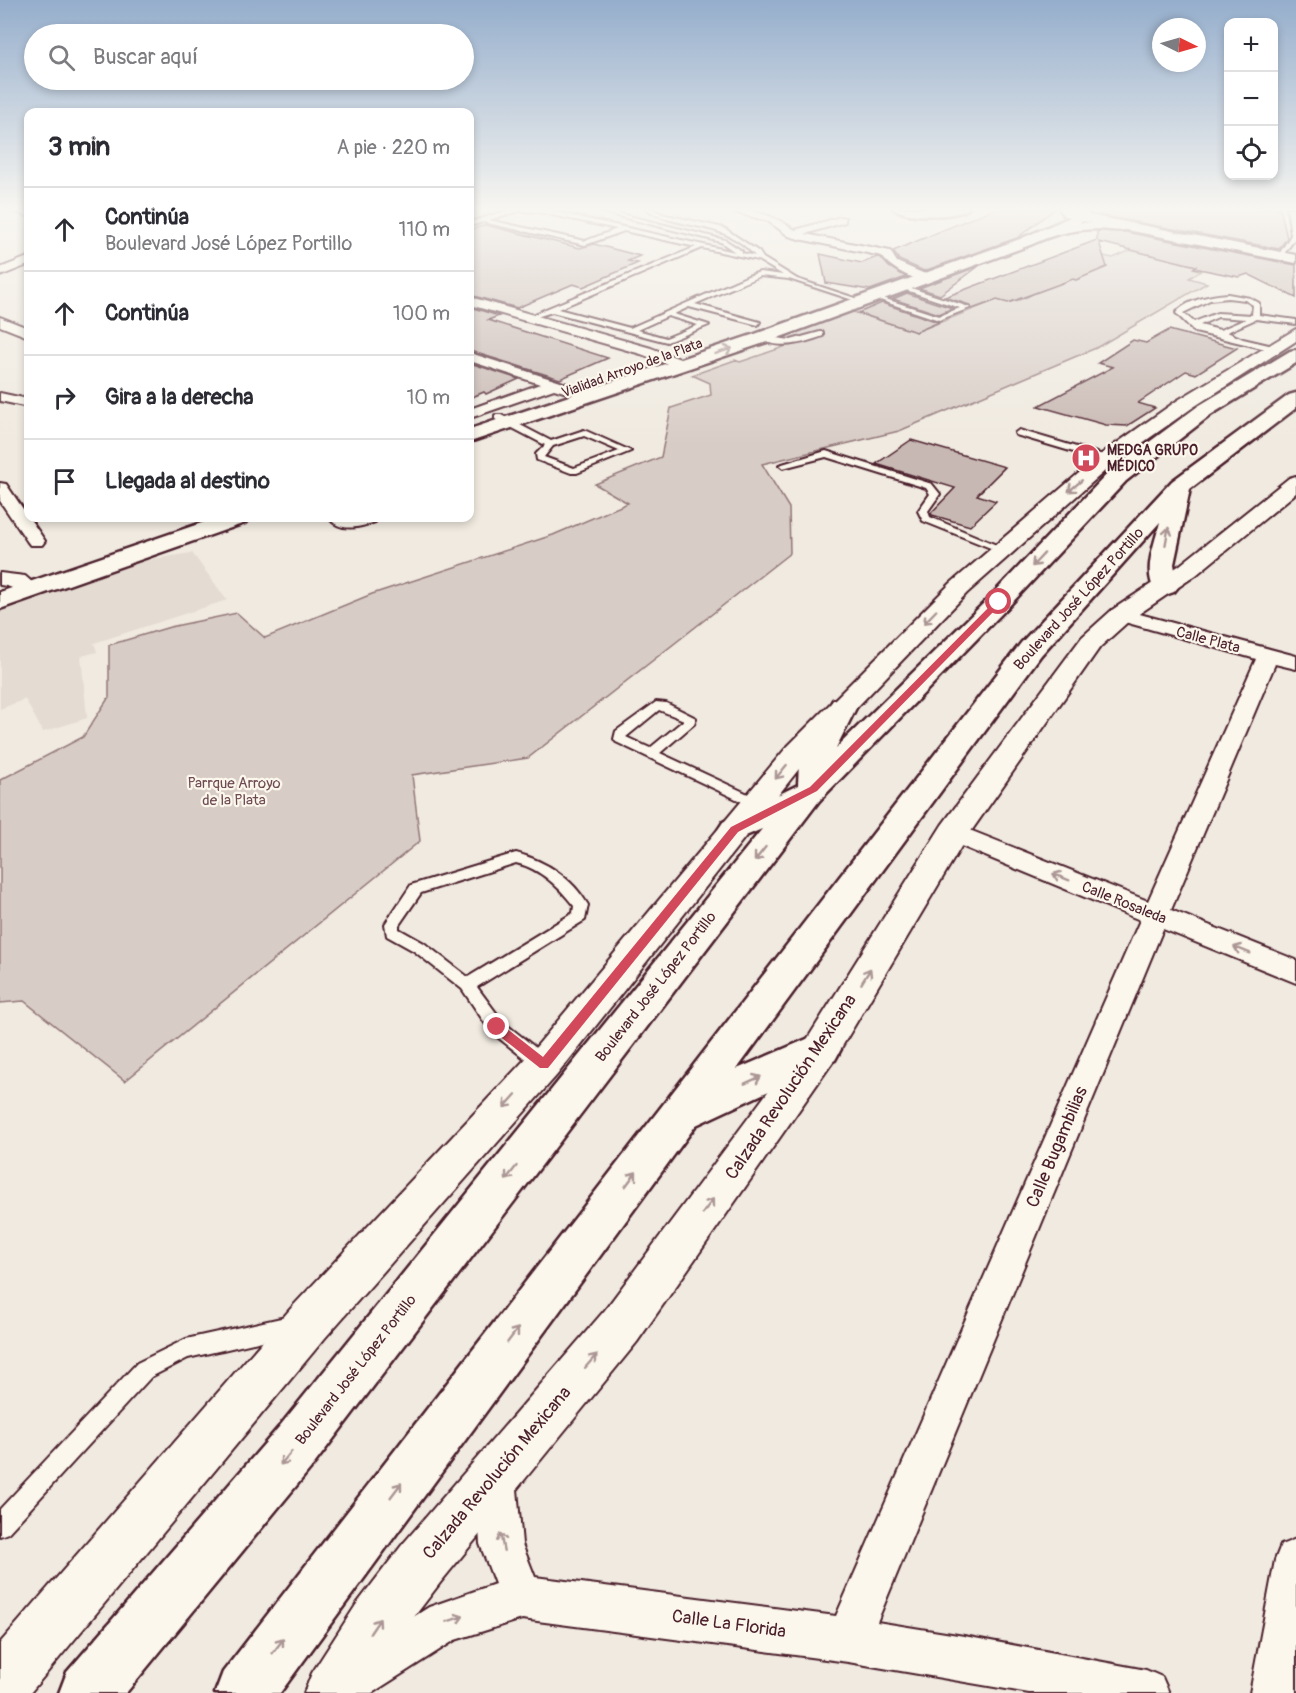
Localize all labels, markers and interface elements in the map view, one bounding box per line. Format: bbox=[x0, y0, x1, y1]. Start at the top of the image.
north arrow bbox=[1152, 18, 1206, 72]
map controls bbox=[1224, 18, 1278, 180]
button: + bbox=[1224, 18, 1278, 72]
search box bbox=[24, 24, 474, 90]
icon: search bbox=[45, 41, 78, 74]
text: Buscar aquí bbox=[93, 43, 198, 71]
button: − bbox=[1224, 72, 1278, 126]
button: locate bbox=[1224, 126, 1278, 180]
text: 3 min bbox=[48, 131, 110, 163]
text: A pie · 220 m bbox=[337, 135, 450, 160]
text: Continúa bbox=[105, 203, 189, 231]
icon: ahead bbox=[48, 213, 81, 246]
text: 110 m bbox=[399, 217, 450, 242]
text: Boulevard José López Portillo bbox=[105, 231, 352, 256]
icon: ahead bbox=[48, 297, 81, 330]
text: Continúa bbox=[105, 299, 189, 327]
text: 100 m bbox=[393, 301, 450, 326]
street label: Vialidad Arroyo de la Plata bbox=[559, 335, 705, 401]
one-way arrow bbox=[714, 344, 733, 355]
icon: right bbox=[48, 381, 81, 414]
text: Gira a la derecha bbox=[105, 383, 253, 411]
text: 10 m bbox=[406, 385, 450, 410]
hospital icon: MEDGA GRUPO MÉDICO bbox=[1070, 442, 1102, 474]
place label: MEDGA GRUPO MÉDICO bbox=[1107, 442, 1198, 475]
icon: arrive bbox=[48, 465, 81, 498]
text: Llegada al destino bbox=[105, 467, 270, 495]
one-way arrow bbox=[1067, 480, 1083, 493]
street label: Boulevard José López Portillo bbox=[1010, 524, 1148, 674]
one-way arrow bbox=[1162, 527, 1173, 547]
one-way arrow bbox=[1031, 552, 1045, 567]
route start bbox=[985, 588, 1011, 614]
one-way arrow bbox=[923, 609, 938, 624]
street label: Calle Plata bbox=[1174, 622, 1242, 658]
one-way arrow bbox=[775, 764, 788, 780]
park label: Parrque Arroyo de la Plata bbox=[187, 774, 281, 810]
one-way arrow bbox=[754, 846, 767, 862]
one-way arrow bbox=[1052, 871, 1071, 882]
street label: Calle Rosaleda bbox=[1079, 877, 1169, 929]
street label: Boulevard José López Portillo bbox=[591, 908, 721, 1066]
one-way arrow bbox=[1233, 944, 1251, 955]
one-way arrow bbox=[859, 967, 872, 984]
street label: Calzada Revolución Mexicana bbox=[720, 990, 862, 1184]
route end bbox=[483, 1013, 509, 1039]
one-way arrow bbox=[743, 1074, 761, 1085]
street label: Calle Bugambilias bbox=[1021, 1083, 1093, 1211]
one-way arrow bbox=[503, 1093, 517, 1108]
one-way arrow bbox=[504, 1165, 517, 1181]
one-way arrow bbox=[624, 1171, 637, 1187]
one-way arrow bbox=[702, 1198, 714, 1214]
street label: Boulevard José López Portillo bbox=[291, 1291, 421, 1449]
one-way arrow bbox=[507, 1327, 520, 1343]
one-way arrow bbox=[584, 1354, 598, 1369]
street label: Calzada Revolución Mexicana bbox=[418, 1382, 576, 1564]
one-way arrow bbox=[280, 1450, 293, 1466]
one-way arrow bbox=[390, 1483, 402, 1499]
one-way arrow bbox=[496, 1532, 507, 1552]
street label: Calle La Florida bbox=[671, 1605, 787, 1643]
one-way arrow bbox=[445, 1612, 464, 1623]
one-way arrow bbox=[369, 1618, 381, 1635]
one-way arrow bbox=[272, 1638, 285, 1654]

